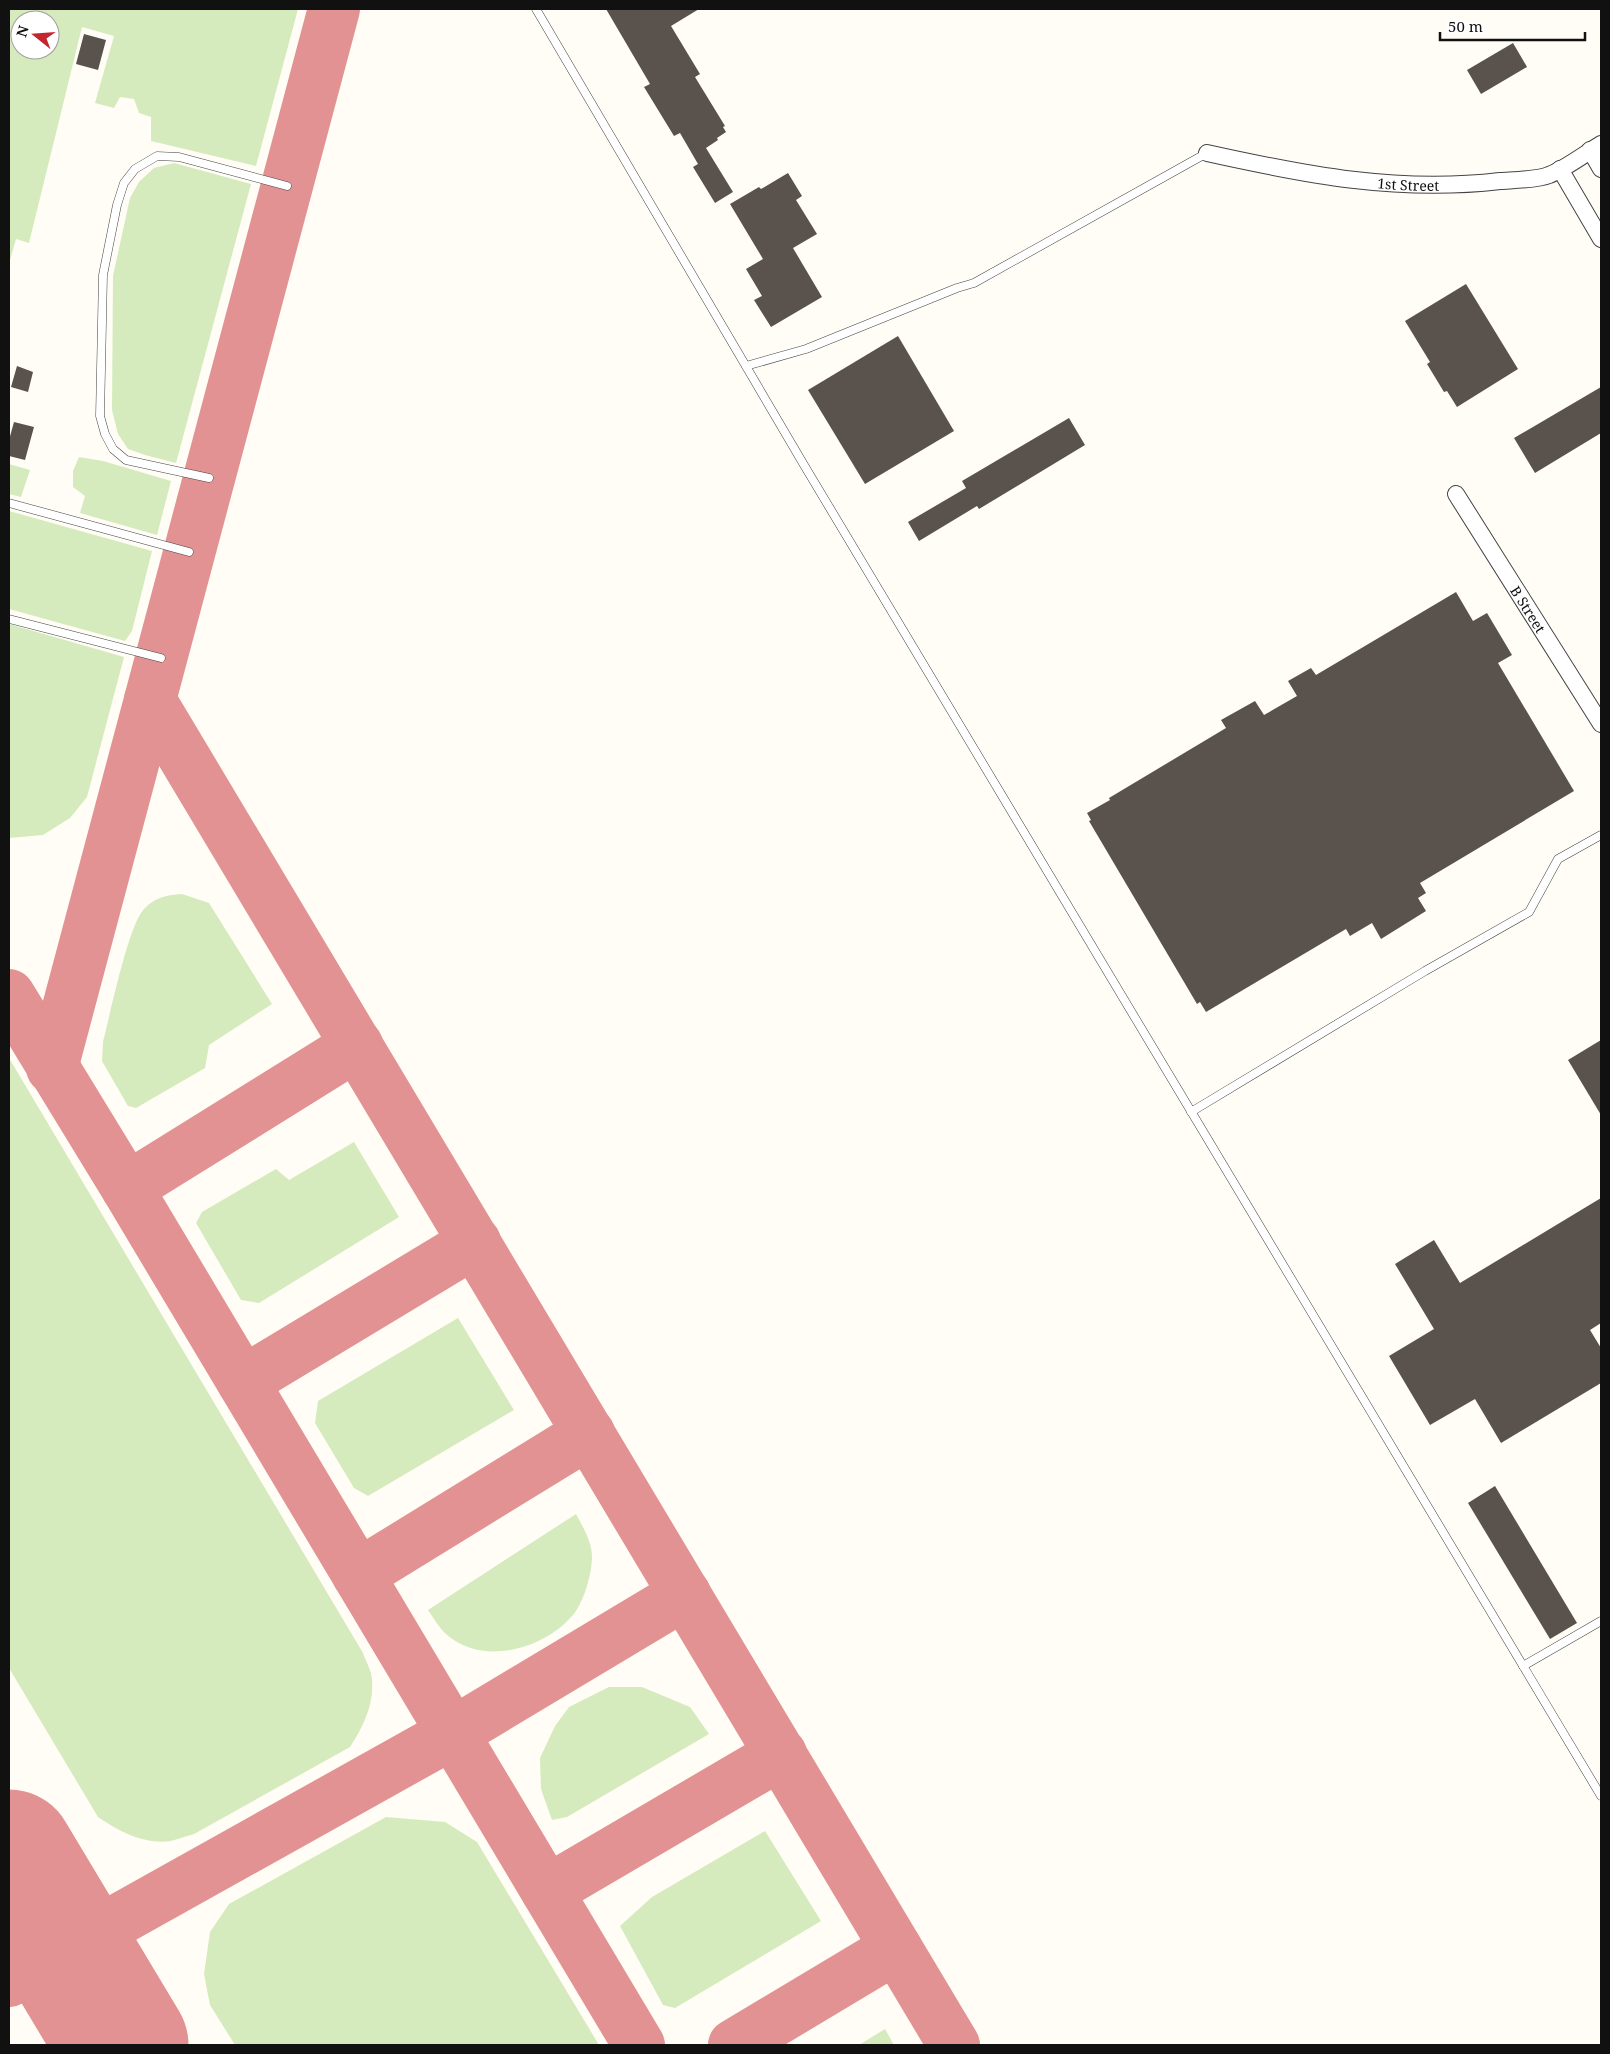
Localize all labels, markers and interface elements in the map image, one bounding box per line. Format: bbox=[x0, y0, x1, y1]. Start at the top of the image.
north arrow bbox=[10, 10, 60, 60]
scale bar bbox=[1440, 10, 1585, 42]
text: 50 m bbox=[1448, 16, 1483, 36]
text: N bbox=[11, 23, 33, 39]
street label: 1st Street bbox=[1377, 173, 1439, 194]
street label: B Street bbox=[1507, 582, 1550, 636]

